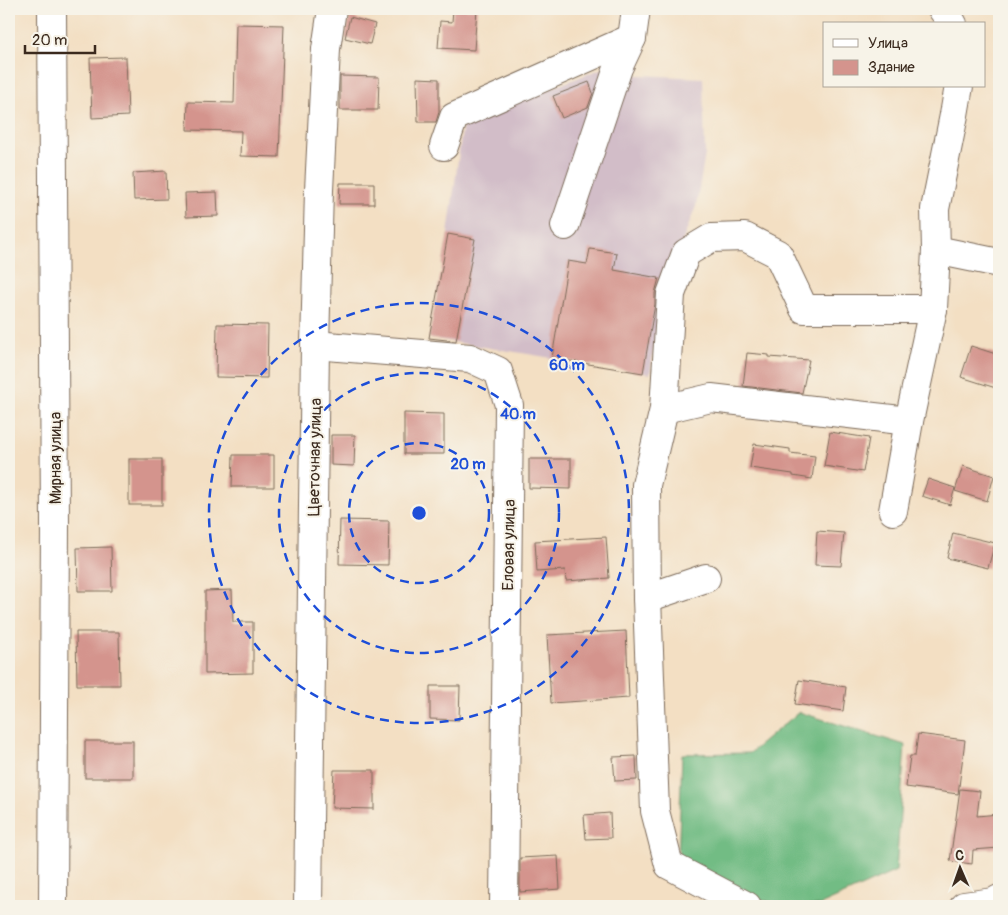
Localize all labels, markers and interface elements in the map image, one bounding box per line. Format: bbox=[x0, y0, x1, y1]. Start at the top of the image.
scale bar bbox=[25, 22, 95, 54]
legend bbox=[823, 22, 986, 88]
text: 20 m bbox=[32, 31, 67, 50]
text: Улица bbox=[868, 34, 908, 53]
text: Здание bbox=[868, 58, 915, 77]
text: 60 m bbox=[549, 356, 585, 375]
street label: Цветочная улица bbox=[304, 398, 326, 516]
text: 40 m bbox=[500, 405, 536, 424]
street label: Мирная улица bbox=[46, 412, 66, 504]
text: 20 m bbox=[450, 455, 486, 474]
street label: Еловая улица bbox=[498, 499, 520, 591]
centre of rings bbox=[410, 504, 428, 522]
north arrow bbox=[936, 842, 986, 892]
text: С bbox=[955, 847, 965, 864]

